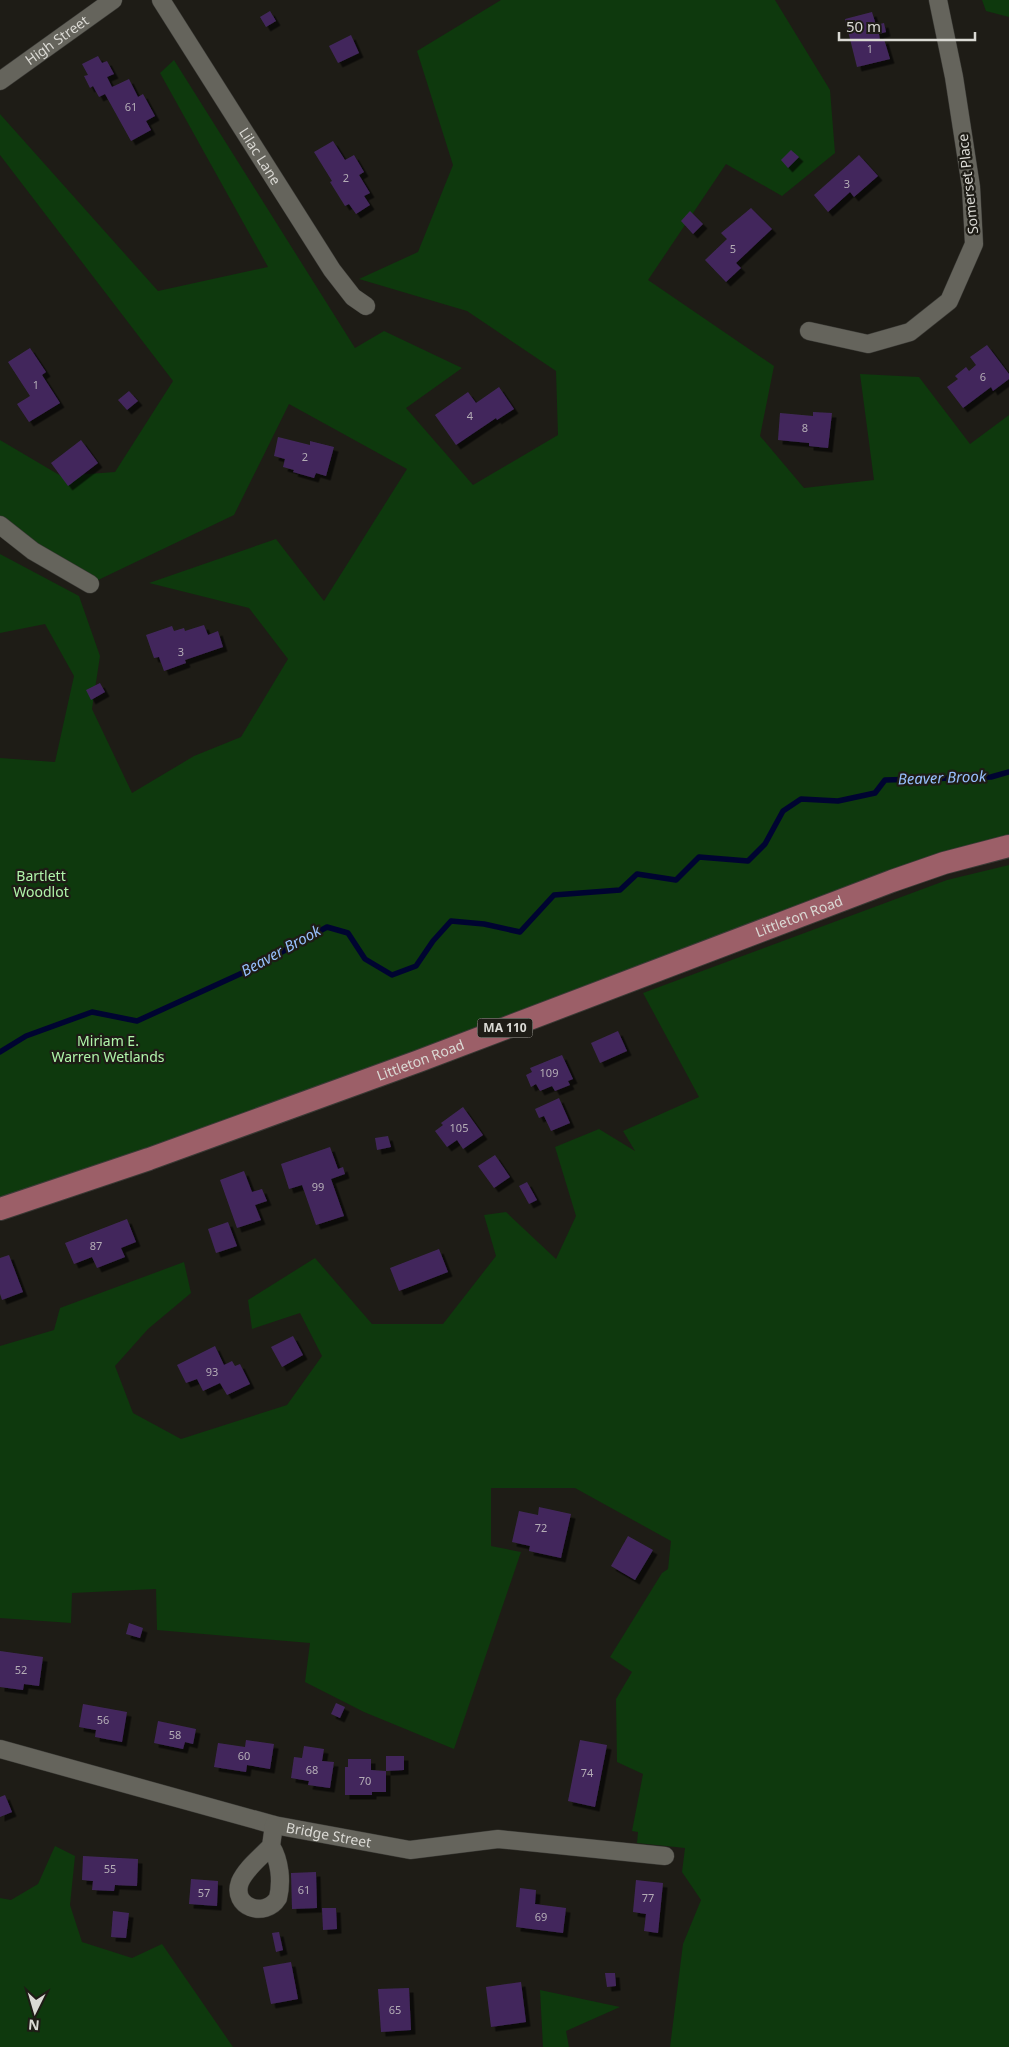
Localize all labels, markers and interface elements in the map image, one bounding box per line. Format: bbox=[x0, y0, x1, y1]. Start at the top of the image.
scale bar bbox=[839, 10, 975, 42]
street label: High Street bbox=[21, 11, 92, 69]
text: 50 m bbox=[846, 16, 881, 36]
house number: 1 bbox=[867, 41, 873, 56]
house number: 61 bbox=[125, 99, 137, 114]
street label: Lilac Lane bbox=[235, 124, 286, 188]
street label: Somerset Place bbox=[953, 133, 982, 235]
house number: 2 bbox=[343, 170, 349, 185]
house number: 3 bbox=[844, 176, 850, 191]
house number: 5 bbox=[730, 241, 736, 256]
house number: 6 bbox=[980, 369, 986, 384]
house number: 1 bbox=[33, 377, 39, 392]
house number: 4 bbox=[467, 408, 474, 423]
house number: 8 bbox=[802, 420, 808, 435]
house number: 2 bbox=[302, 449, 308, 464]
house number: 3 bbox=[178, 644, 184, 659]
water label: Beaver Brook bbox=[897, 765, 987, 789]
park label: Bartlett Woodlot bbox=[13, 866, 69, 901]
street label: Littleton Road bbox=[752, 891, 845, 941]
water label: Beaver Brook bbox=[237, 920, 324, 980]
road number: MA 110 bbox=[478, 1018, 532, 1038]
park label: Miriam E. Warren Wetlands bbox=[51, 1031, 165, 1066]
street label: Littleton Road bbox=[374, 1035, 467, 1085]
house number: 109 bbox=[540, 1065, 558, 1080]
house number: 105 bbox=[450, 1120, 468, 1135]
house number: 99 bbox=[312, 1179, 324, 1194]
house number: 87 bbox=[90, 1238, 102, 1253]
house number: 93 bbox=[206, 1364, 218, 1379]
house number: 72 bbox=[535, 1520, 547, 1535]
house number: 52 bbox=[15, 1662, 27, 1677]
house number: 56 bbox=[97, 1712, 109, 1727]
house number: 58 bbox=[169, 1727, 181, 1742]
house number: 60 bbox=[238, 1748, 250, 1763]
house number: 68 bbox=[306, 1762, 318, 1777]
house number: 74 bbox=[581, 1765, 594, 1780]
house number: 70 bbox=[359, 1773, 371, 1788]
street label: Bridge Street bbox=[285, 1817, 373, 1852]
house number: 55 bbox=[104, 1861, 116, 1876]
house number: 61 bbox=[298, 1882, 310, 1897]
house number: 57 bbox=[198, 1885, 210, 1900]
house number: 77 bbox=[642, 1890, 654, 1905]
house number: 69 bbox=[535, 1909, 547, 1924]
north arrow bbox=[10, 1987, 60, 2037]
house number: 65 bbox=[389, 2002, 401, 2017]
text: N bbox=[27, 2015, 40, 2035]

